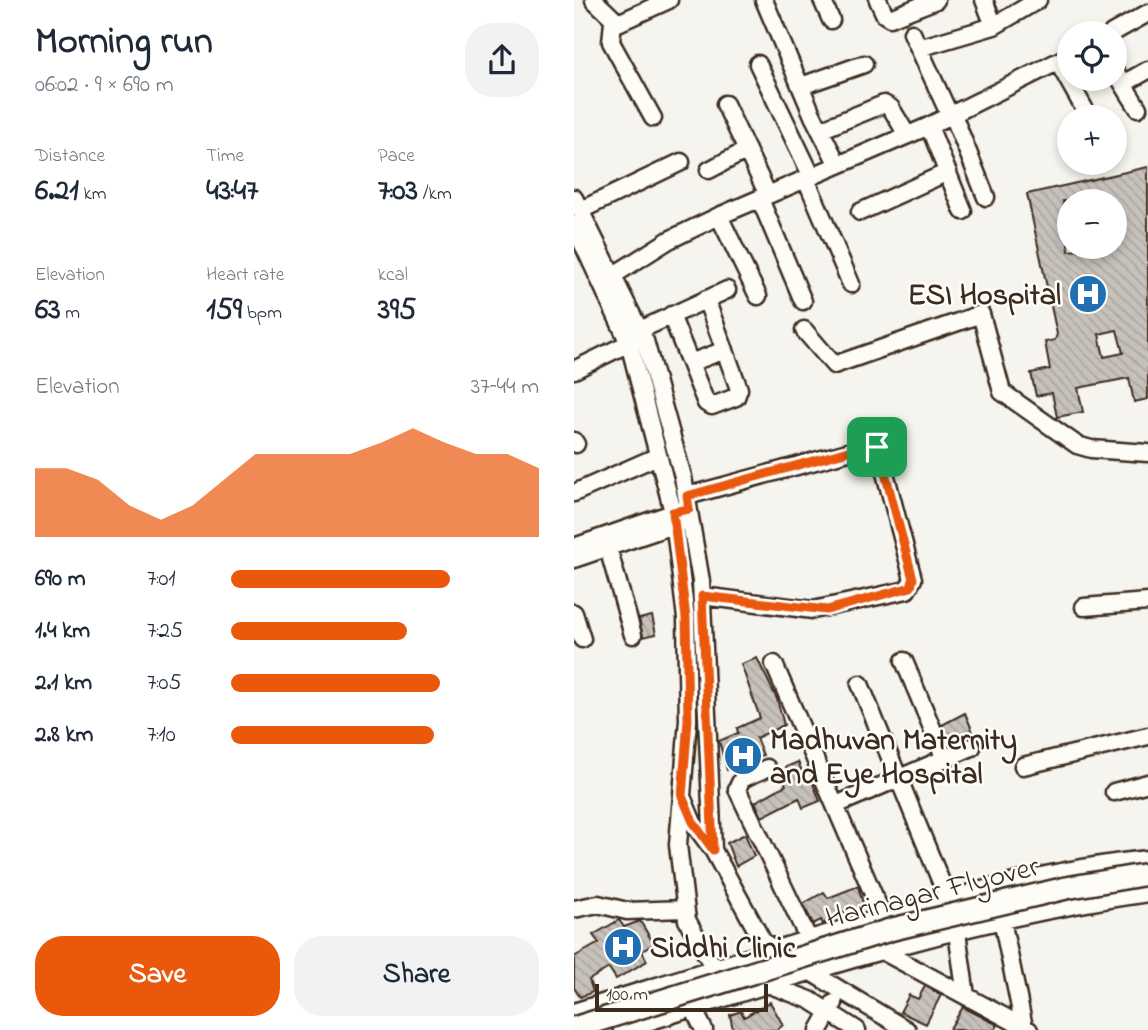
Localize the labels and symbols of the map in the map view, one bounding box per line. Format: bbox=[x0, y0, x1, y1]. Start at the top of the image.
hospital icon: ESI Hospital bbox=[1067, 273, 1109, 315]
place label: ESI Hospital bbox=[908, 275, 1061, 319]
pin bbox=[847, 417, 907, 477]
place label: Madhuvan Maternity and Eye Hospital bbox=[770, 720, 1017, 798]
hospital icon: Madhuvan Maternity and Eye Hospital bbox=[722, 735, 764, 777]
street label: Harinagar Flyover bbox=[821, 846, 1045, 942]
hospital icon: Siddhi Clinic bbox=[602, 926, 644, 968]
place label: Siddhi Clinic bbox=[650, 928, 797, 972]
scale bar bbox=[595, 981, 768, 1013]

